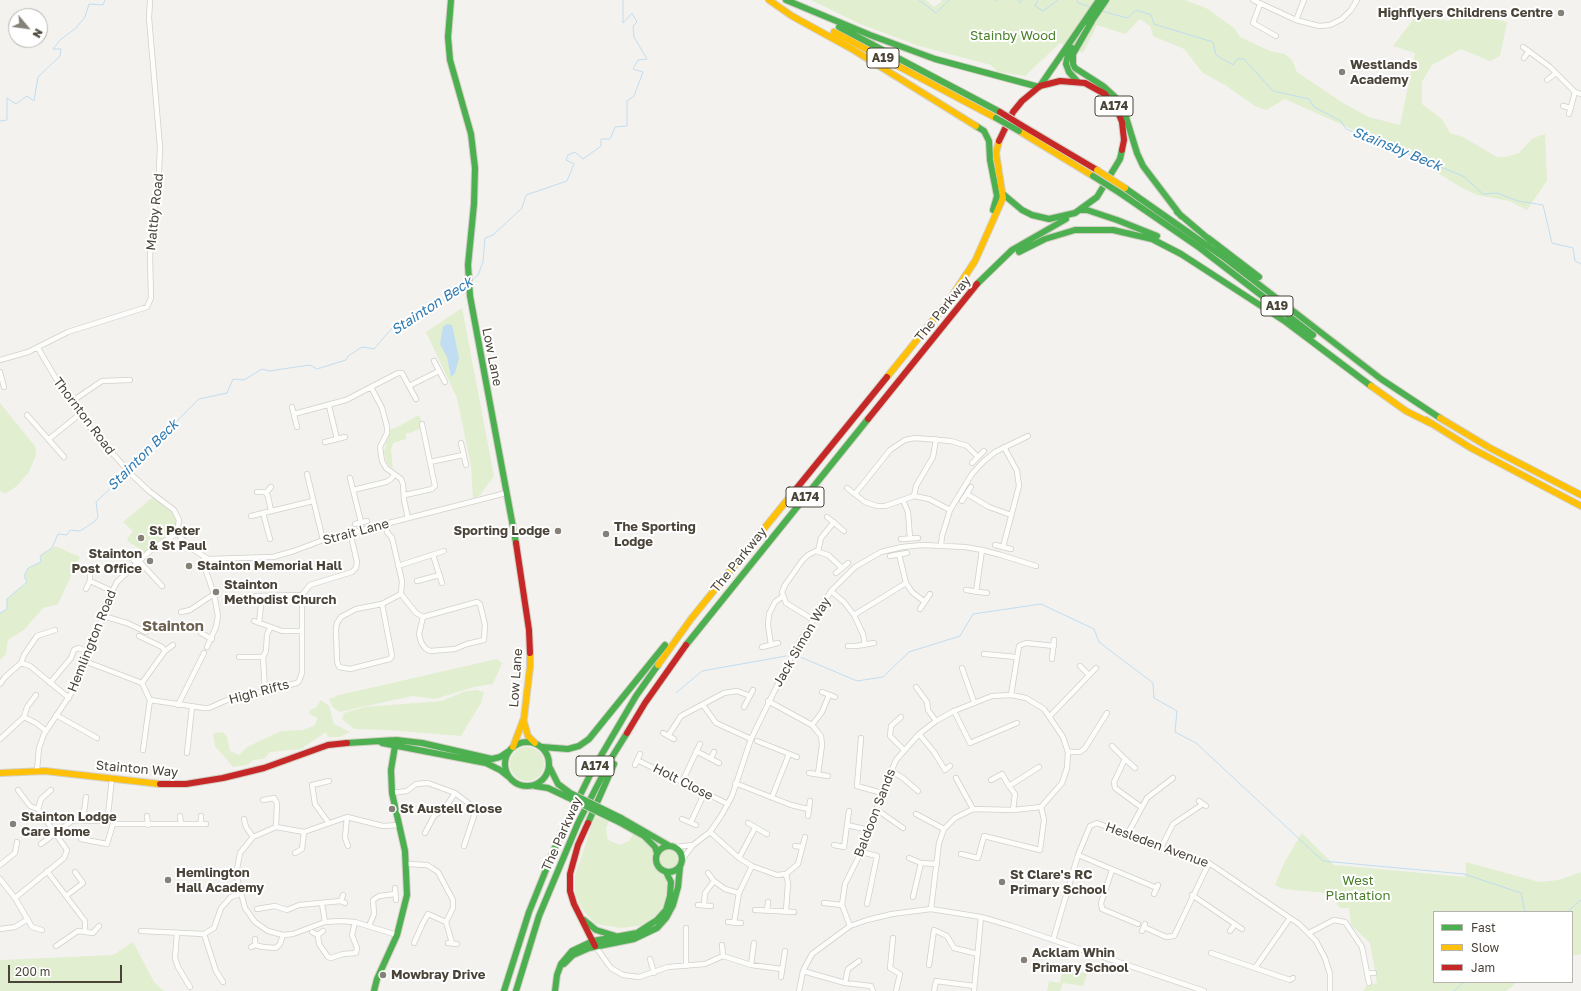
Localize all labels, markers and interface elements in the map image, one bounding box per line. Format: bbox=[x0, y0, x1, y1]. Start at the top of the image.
place label: Highflyers Childrens Centre bbox=[1378, 5, 1553, 21]
north arrow bbox=[8, 8, 48, 48]
marker: Highflyers Childrens Centre bbox=[1556, 8, 1566, 18]
text: N bbox=[30, 27, 46, 40]
park label: Stainby Wood bbox=[970, 28, 1056, 44]
road number: A19 bbox=[867, 48, 899, 68]
place label: Westlands Academy bbox=[1350, 57, 1417, 88]
marker: Westlands Academy bbox=[1337, 67, 1347, 77]
road number: A174 bbox=[1095, 96, 1133, 116]
water label: Stainsby Beck bbox=[1350, 123, 1444, 175]
street label: Maltby Road bbox=[143, 173, 167, 251]
water label: Stainton Beck bbox=[388, 273, 476, 339]
street label: The Parkway bbox=[912, 273, 974, 345]
road number: A19 bbox=[1261, 296, 1293, 316]
street label: Low Lane bbox=[479, 326, 505, 388]
street label: Thornton Road bbox=[50, 374, 118, 458]
water label: Stainton Beck bbox=[104, 416, 182, 494]
road number: A174 bbox=[786, 487, 824, 507]
street label: Strait Lane bbox=[321, 516, 391, 548]
place label: The Sporting Lodge bbox=[614, 519, 696, 550]
place label: St Peter & St Paul bbox=[149, 523, 207, 554]
place label: Sporting Lodge bbox=[453, 523, 550, 539]
street label: The Parkway bbox=[708, 524, 770, 596]
marker: Sporting Lodge bbox=[553, 526, 563, 536]
marker: The Sporting Lodge bbox=[601, 529, 611, 539]
marker: St Peter & St Paul bbox=[136, 533, 146, 543]
place label: Stainton Post Office bbox=[71, 546, 142, 577]
marker: Stainton Post Office bbox=[145, 556, 155, 566]
place label: Stainton Memorial Hall bbox=[197, 558, 342, 574]
marker: Stainton Memorial Hall bbox=[184, 561, 194, 571]
place label: Stainton Methodist Church bbox=[224, 577, 336, 608]
marker: Stainton Methodist Church bbox=[211, 587, 221, 597]
street label: Hemlington Road bbox=[64, 588, 120, 694]
street label: Jack Simon Way bbox=[770, 594, 834, 690]
district label: Stainton bbox=[142, 617, 204, 635]
street label: Low Lane bbox=[506, 648, 526, 708]
street label: High Rifts bbox=[227, 676, 291, 708]
road number: A174 bbox=[576, 756, 614, 776]
street label: Stainton Way bbox=[95, 758, 179, 780]
street label: Holt Close bbox=[650, 760, 716, 804]
street label: Baldoon Sands bbox=[851, 767, 899, 859]
street label: The Parkway bbox=[539, 794, 585, 874]
place label: St Austell Close bbox=[400, 801, 502, 817]
marker: St Austell Close bbox=[387, 804, 397, 814]
place label: Stainton Lodge Care Home bbox=[21, 809, 117, 840]
marker: Stainton Lodge Care Home bbox=[8, 819, 18, 829]
street label: Hesleden Avenue bbox=[1103, 819, 1211, 871]
place label: Hemlington Hall Academy bbox=[176, 865, 264, 896]
place label: St Clare's RC Primary School bbox=[1010, 867, 1107, 898]
park label: West Plantation bbox=[1326, 873, 1390, 904]
marker: Hemlington Hall Academy bbox=[163, 875, 173, 885]
marker: St Clare's RC Primary School bbox=[997, 877, 1007, 887]
legend bbox=[1433, 911, 1573, 983]
text: Fast bbox=[1471, 920, 1496, 935]
text: Slow bbox=[1471, 940, 1499, 955]
place label: Acklam Whin Primary School bbox=[1032, 945, 1129, 976]
marker: Acklam Whin Primary School bbox=[1019, 955, 1029, 965]
scale bar bbox=[10, 957, 124, 983]
text: Jam bbox=[1471, 960, 1495, 975]
text: 200 m bbox=[15, 964, 50, 979]
place label: Mowbray Drive bbox=[391, 967, 485, 983]
marker: Mowbray Drive bbox=[378, 970, 388, 980]

